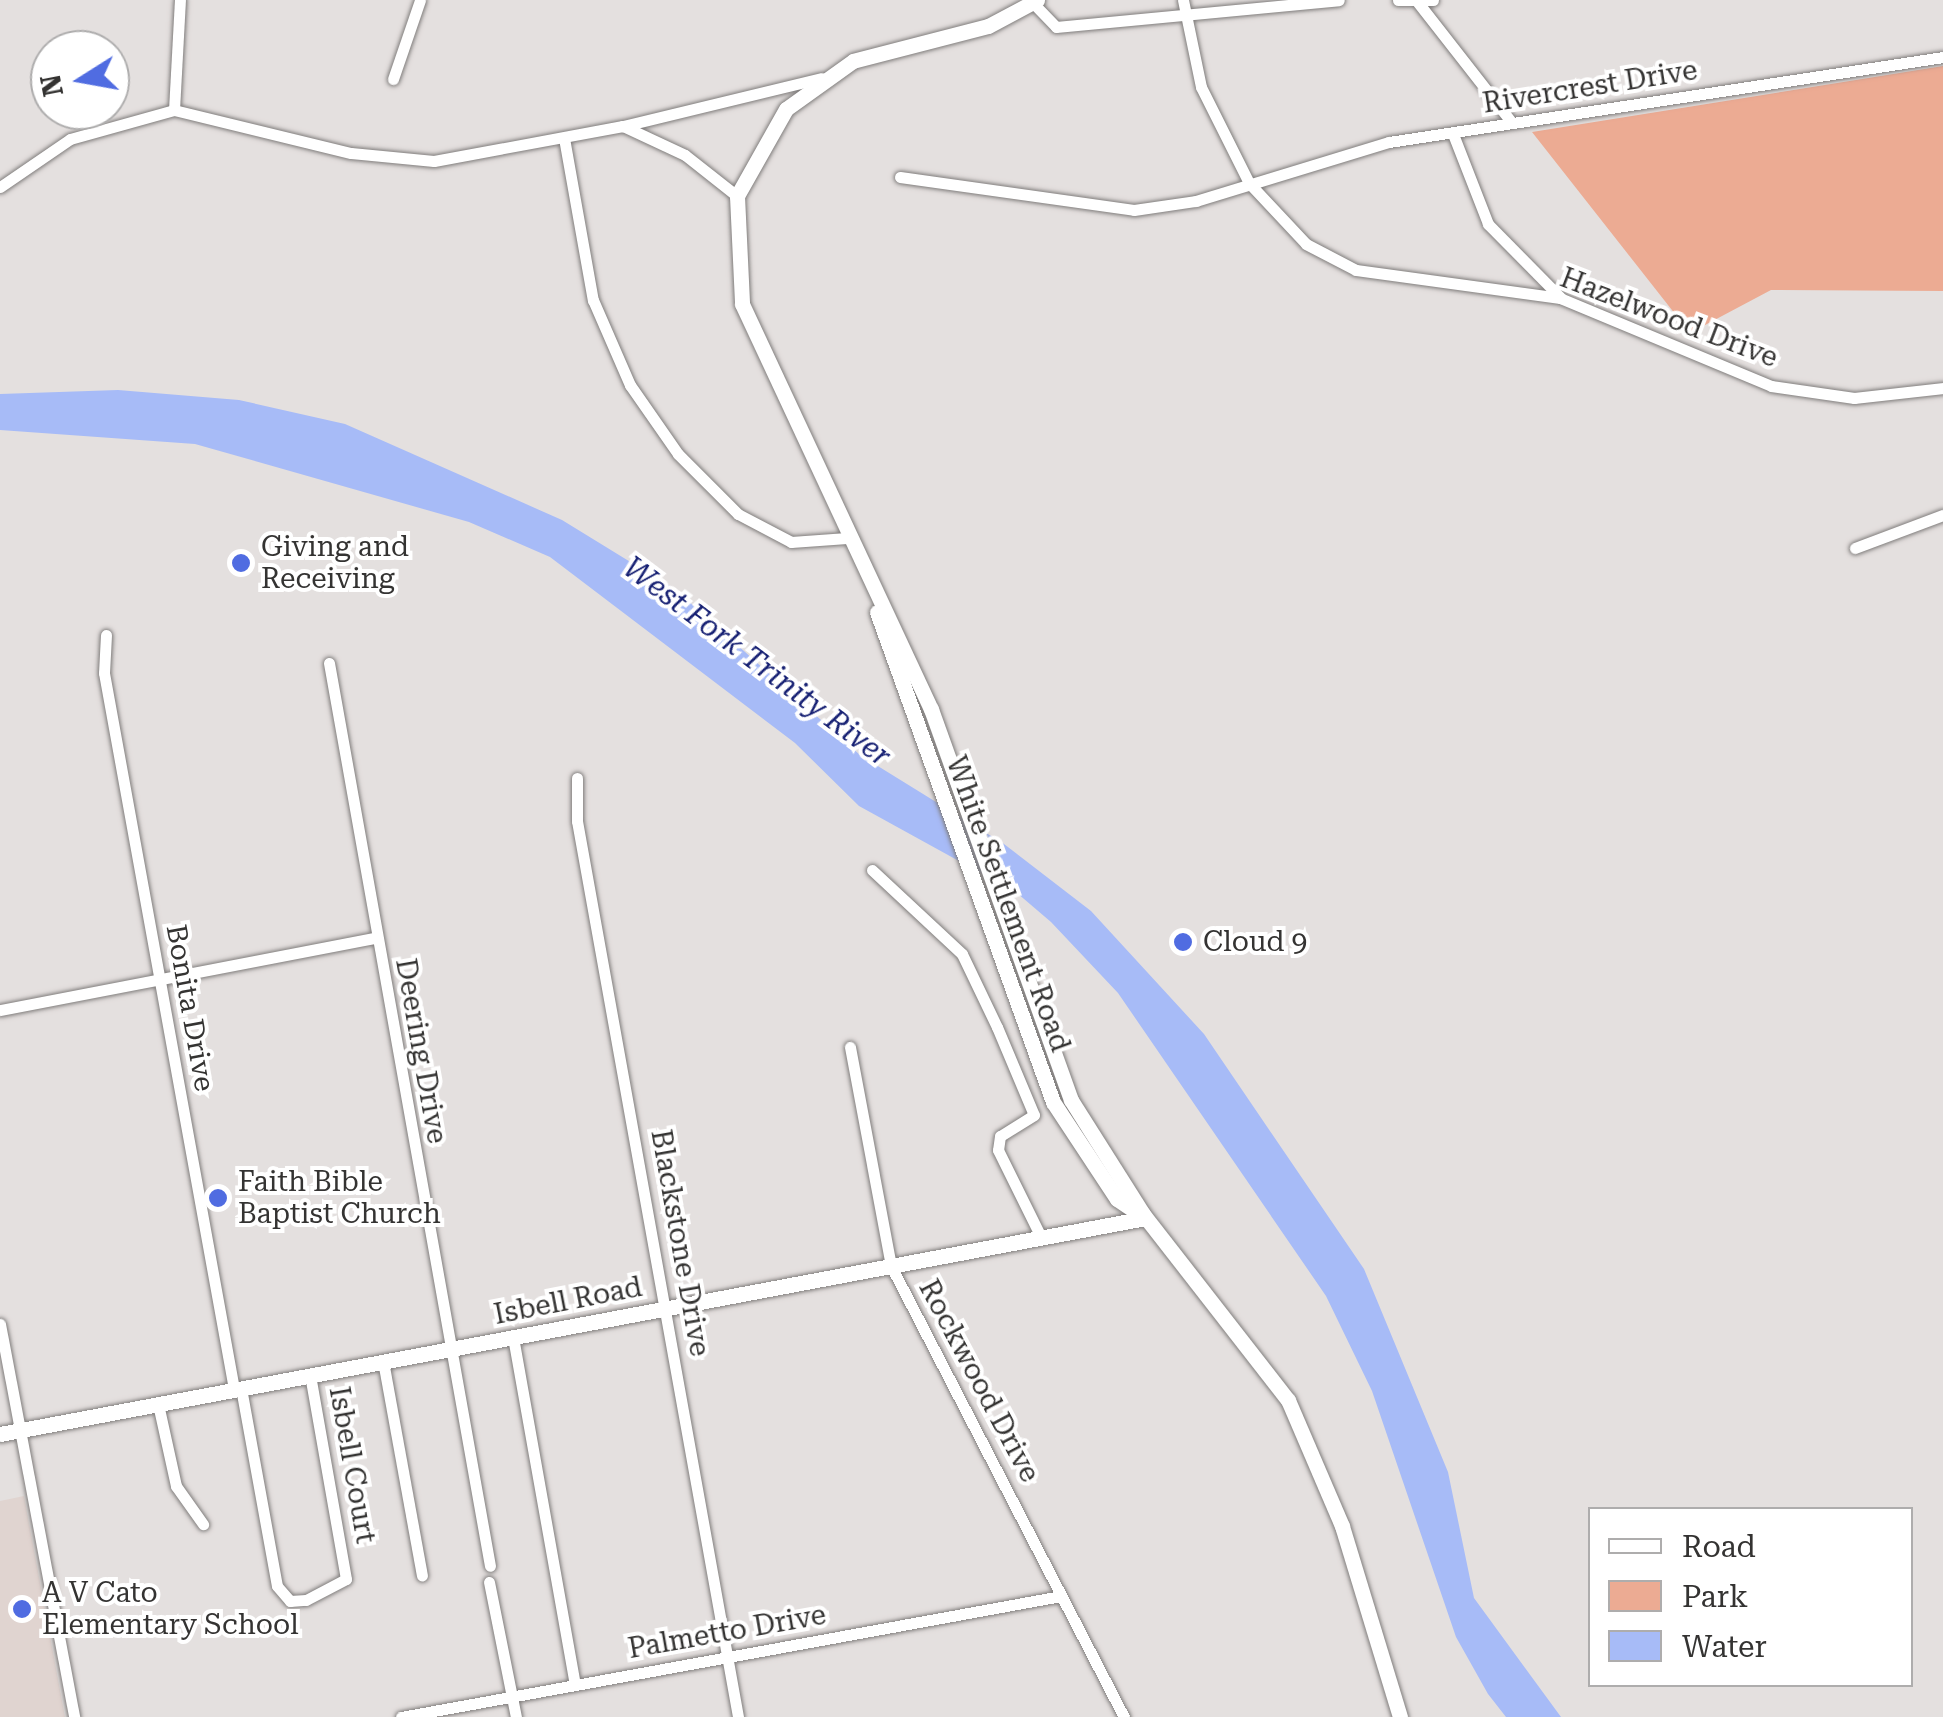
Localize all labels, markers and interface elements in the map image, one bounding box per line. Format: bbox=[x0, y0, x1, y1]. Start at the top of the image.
north arrow bbox=[30, 30, 130, 130]
street label: Rivercrest Drive bbox=[1480, 53, 1700, 121]
text: N bbox=[34, 72, 70, 99]
street label: Hazelwood Drive bbox=[1556, 261, 1782, 375]
place label: Giving and Receiving bbox=[261, 530, 409, 596]
water label: West Fork Trinity River bbox=[616, 550, 898, 774]
marker: Giving and Receiving bbox=[230, 552, 252, 574]
street label: White Settlement Road bbox=[939, 752, 1077, 1056]
street label: Bonita Drive bbox=[159, 922, 221, 1094]
place label: Cloud 9 bbox=[1203, 925, 1307, 959]
marker: Cloud 9 bbox=[1172, 931, 1194, 953]
street label: Deering Drive bbox=[388, 956, 454, 1146]
street label: Blackstone Drive bbox=[644, 1127, 716, 1359]
place label: Faith Bible Baptist Church bbox=[238, 1165, 441, 1231]
marker: Faith Bible Baptist Church bbox=[207, 1187, 229, 1209]
street label: Isbell Road bbox=[491, 1270, 645, 1332]
street label: Rockwood Drive bbox=[911, 1274, 1047, 1488]
street label: Isbell Court bbox=[322, 1384, 382, 1546]
legend bbox=[1588, 1507, 1913, 1687]
text: Road bbox=[1682, 1529, 1756, 1564]
place label: A V Cato Elementary School bbox=[42, 1576, 299, 1642]
text: Park bbox=[1682, 1579, 1748, 1614]
marker: A V Cato Elementary School bbox=[11, 1598, 33, 1620]
street label: Palmetto Drive bbox=[625, 1598, 829, 1666]
text: Water bbox=[1682, 1629, 1767, 1664]

